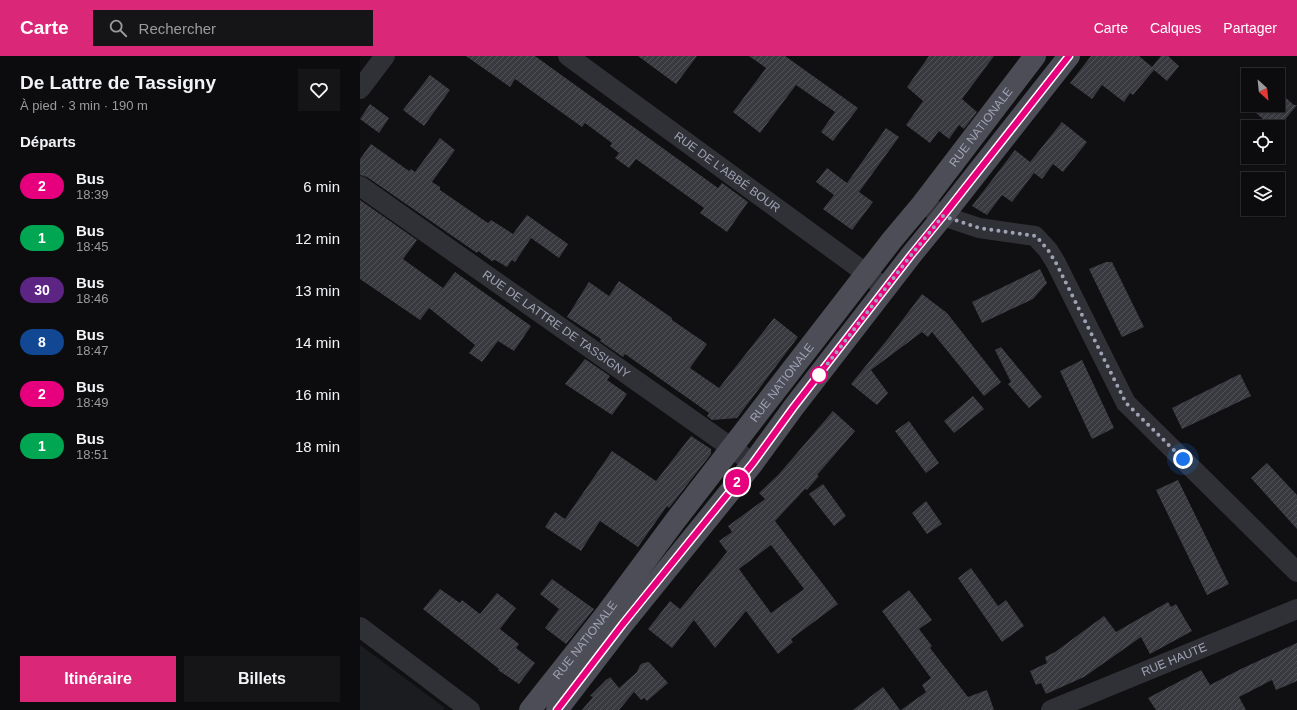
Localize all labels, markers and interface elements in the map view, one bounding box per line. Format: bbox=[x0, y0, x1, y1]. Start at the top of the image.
search box bbox=[93, 10, 373, 46]
text: Carte bbox=[20, 17, 69, 38]
icon: search bbox=[107, 17, 129, 39]
text: Rechercher bbox=[139, 20, 216, 37]
text: Carte bbox=[1094, 20, 1128, 36]
text: Calques bbox=[1150, 20, 1201, 36]
text: Partager bbox=[1223, 20, 1277, 36]
north arrow bbox=[1241, 68, 1285, 112]
map controls bbox=[1241, 68, 1285, 216]
button: heart bbox=[298, 69, 340, 111]
text: De Lattre de Tassigny bbox=[20, 72, 216, 93]
street label: RUE NATIONALE bbox=[946, 85, 1015, 169]
text: À pied · 3 min · 190 m bbox=[20, 98, 148, 113]
button: locate bbox=[1241, 120, 1285, 164]
street label: RUE DE L'ABBÉ BOUR bbox=[671, 129, 783, 216]
text: Départs bbox=[20, 133, 76, 150]
text: Bus bbox=[76, 170, 104, 187]
button: layers bbox=[1241, 172, 1285, 216]
text: 2 bbox=[38, 178, 46, 194]
text: 6 min bbox=[303, 178, 340, 195]
text: 18:39 bbox=[76, 187, 109, 202]
text: Bus bbox=[76, 222, 104, 239]
text: 1 bbox=[38, 230, 46, 246]
text: 12 min bbox=[295, 230, 340, 247]
text: 18:45 bbox=[76, 239, 109, 254]
street label: RUE DE LATTRE DE TASSIGNY bbox=[480, 268, 633, 381]
text: Bus bbox=[76, 274, 104, 291]
text: 30 bbox=[34, 282, 50, 298]
text: 13 min bbox=[295, 282, 340, 299]
text: 18:46 bbox=[76, 291, 109, 306]
text: Bus bbox=[76, 326, 104, 343]
text: 8 bbox=[38, 334, 46, 350]
text: 14 min bbox=[295, 334, 340, 351]
street label: RUE NATIONALE bbox=[747, 340, 817, 425]
text: 18:47 bbox=[76, 343, 109, 358]
unlabelled marker bbox=[810, 366, 828, 384]
text: Bus bbox=[76, 378, 104, 395]
text: 2 bbox=[38, 386, 46, 402]
text: 16 min bbox=[295, 386, 340, 403]
text: 18:49 bbox=[76, 395, 109, 410]
text: Bus bbox=[76, 430, 104, 447]
text: 1 bbox=[38, 438, 46, 454]
text: 18 min bbox=[295, 438, 340, 455]
text: 18:51 bbox=[76, 447, 109, 462]
your location bbox=[1173, 449, 1193, 469]
line badge: 2 bbox=[724, 469, 750, 495]
text: 2 bbox=[733, 474, 741, 490]
street label: RUE NATIONALE bbox=[550, 598, 620, 682]
street label: RUE HAUTE bbox=[1139, 640, 1209, 679]
button: Itinéraire bbox=[20, 656, 176, 702]
button: Billets bbox=[184, 656, 340, 702]

